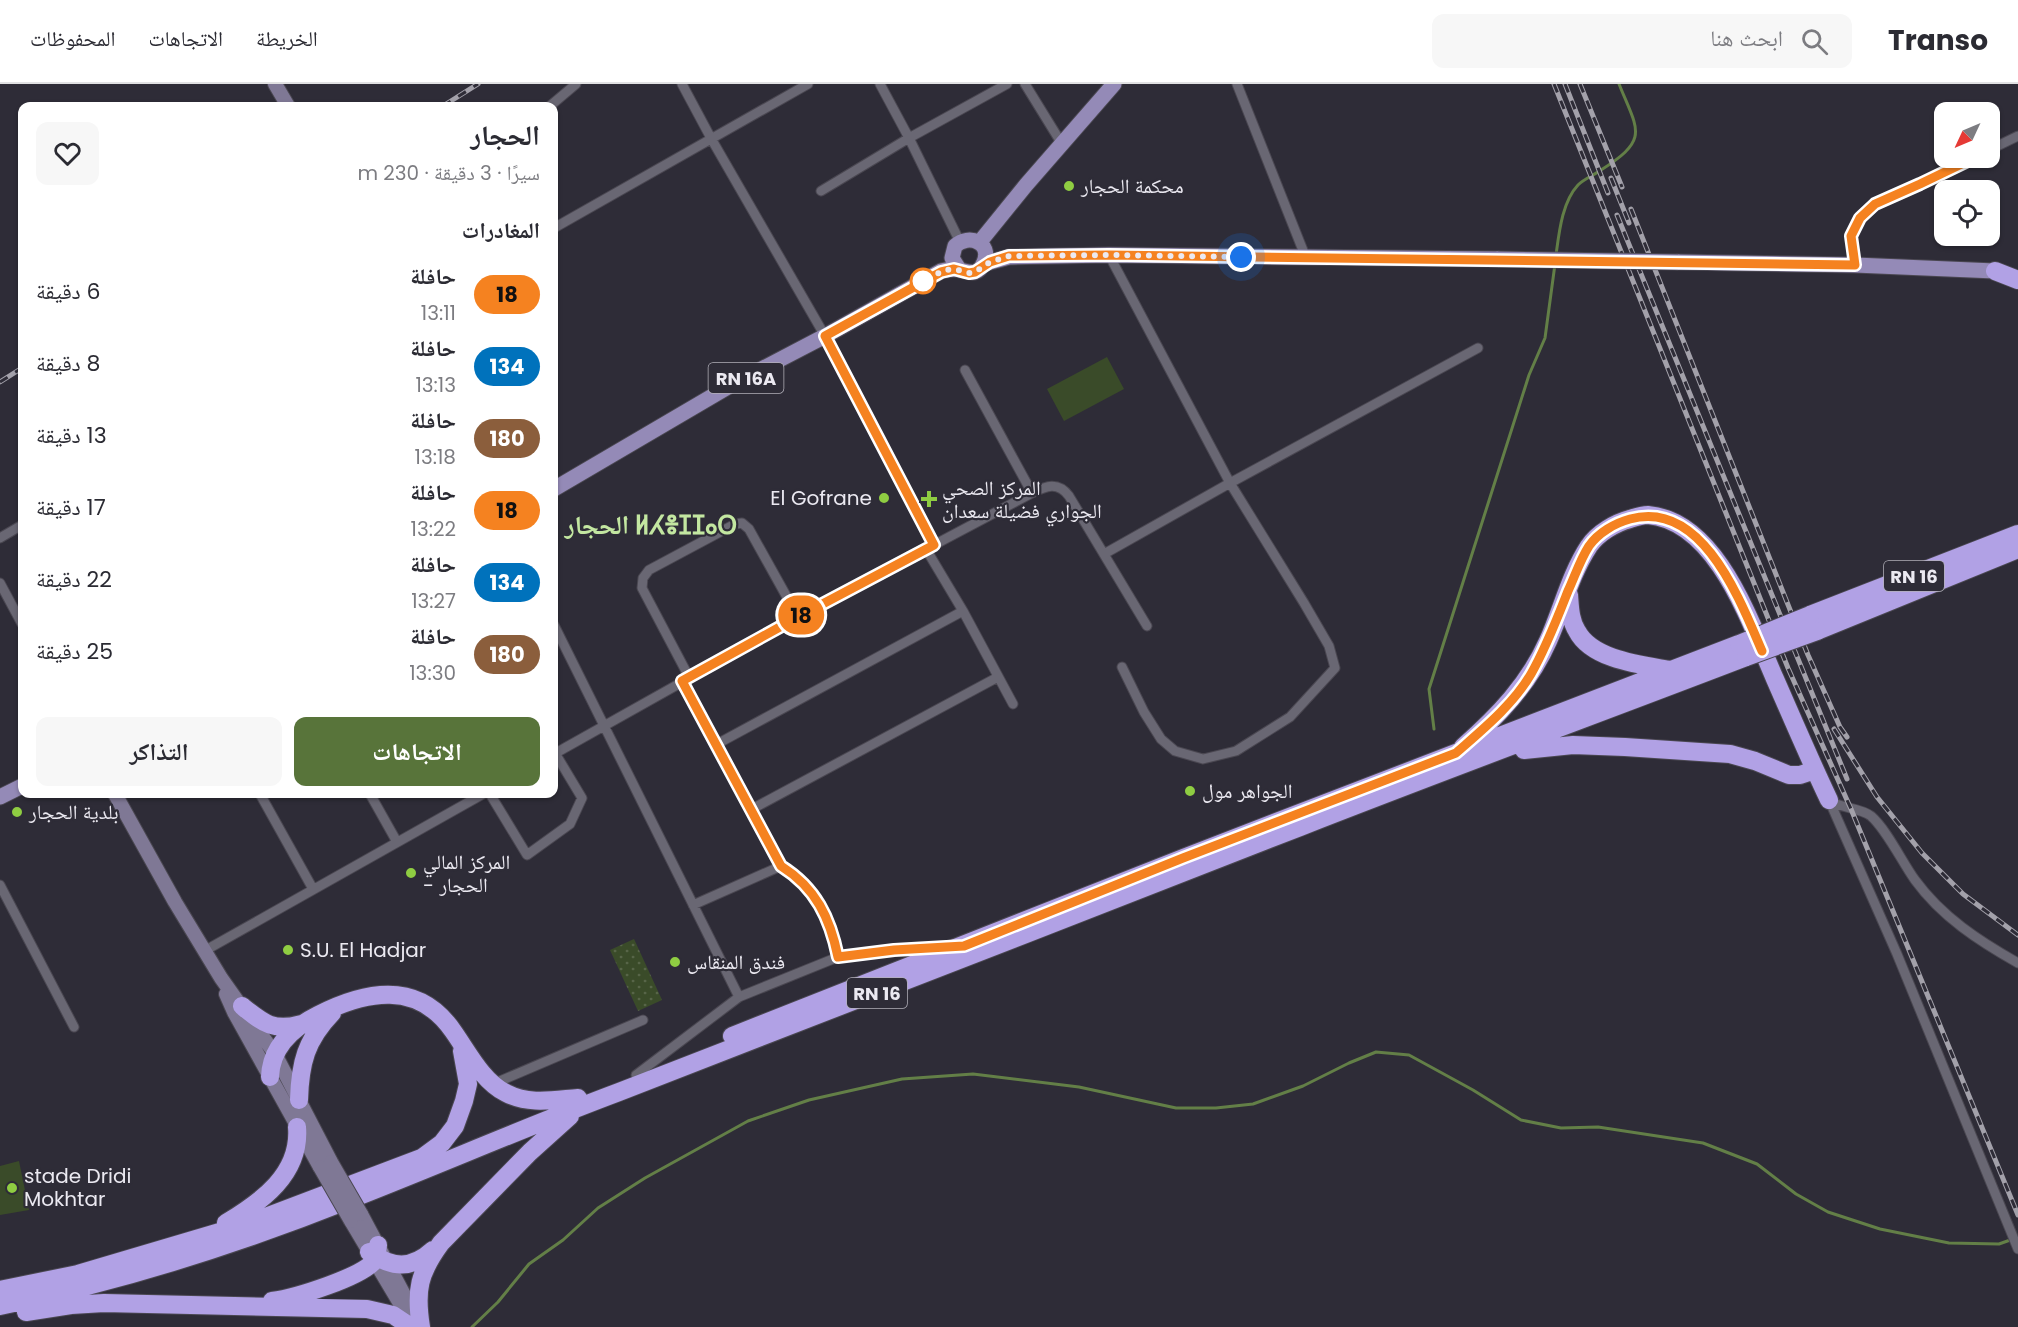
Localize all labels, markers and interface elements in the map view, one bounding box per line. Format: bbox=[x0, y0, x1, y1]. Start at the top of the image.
search box bbox=[1432, 14, 1852, 68]
text: Transo bbox=[1888, 21, 1988, 60]
text: ابحث هنا bbox=[1710, 23, 1783, 54]
text: المحفوظات bbox=[30, 24, 115, 53]
text: الاتجاهات bbox=[148, 24, 223, 53]
text: الخريطة bbox=[256, 24, 318, 53]
icon: search bbox=[1798, 25, 1831, 58]
north arrow bbox=[1934, 102, 2000, 168]
map controls bbox=[1934, 102, 2000, 246]
text: الحجار bbox=[471, 116, 540, 155]
button: heart bbox=[36, 122, 99, 185]
text: سيرًا · 3 دقيقة · 230 m bbox=[357, 159, 540, 187]
place label: محكمة الحجار bbox=[1080, 172, 1184, 200]
marker: محكمة الحجار bbox=[1062, 179, 1076, 193]
button: locate bbox=[1934, 180, 2000, 246]
text: المغادرات bbox=[462, 215, 540, 246]
your location bbox=[1226, 242, 1256, 272]
text: حافلة bbox=[410, 261, 456, 292]
unlabelled marker bbox=[910, 268, 936, 294]
text: 6 دقيقة bbox=[36, 276, 101, 307]
text: 18 bbox=[496, 280, 518, 309]
text: 13:11 bbox=[421, 299, 456, 327]
text: حافلة bbox=[410, 333, 456, 364]
text: 8 دقيقة bbox=[36, 348, 101, 379]
text: 134 bbox=[490, 352, 524, 381]
road number: RN 16A bbox=[708, 363, 783, 393]
text: 13:13 bbox=[415, 371, 456, 399]
text: حافلة bbox=[410, 405, 456, 436]
text: 13 دقيقة bbox=[36, 420, 107, 451]
text: 180 bbox=[489, 424, 525, 453]
text: 13:18 bbox=[415, 443, 456, 471]
place label: المركز الصحي الجواري فضيلة سعدان bbox=[942, 474, 1102, 527]
text: حافلة bbox=[410, 477, 456, 508]
place label: El Gofrane bbox=[770, 484, 872, 512]
marker: المركز الصحي الجواري فضيلة سعدان bbox=[920, 490, 938, 508]
marker: El Gofrane bbox=[877, 491, 891, 505]
text: 17 دقيقة bbox=[36, 492, 106, 523]
text: 18 bbox=[496, 496, 518, 525]
district label: الحجار ⵍⵃⴻⵊⵊⴰⵔ bbox=[564, 507, 737, 543]
text: 13:22 bbox=[411, 515, 456, 543]
text: حافلة bbox=[410, 549, 456, 580]
road number: RN 16 bbox=[1884, 561, 1944, 591]
text: 22 دقيقة bbox=[36, 564, 112, 595]
text: 134 bbox=[490, 568, 524, 597]
text: 13:27 bbox=[411, 587, 456, 615]
line badge: 18 bbox=[774, 596, 828, 634]
text: 18 bbox=[790, 601, 812, 630]
text: حافلة bbox=[410, 621, 456, 652]
text: 25 دقيقة bbox=[36, 636, 113, 667]
text: 180 bbox=[489, 640, 525, 669]
text: 13:30 bbox=[409, 659, 456, 687]
button: التذاكر bbox=[36, 717, 282, 786]
button: الاتجاهات bbox=[294, 717, 540, 786]
place label: الجواهر مول bbox=[1202, 777, 1292, 805]
marker: الجواهر مول bbox=[1183, 784, 1197, 798]
place label: بلدية الحجار bbox=[28, 798, 119, 826]
marker: بلدية الحجار bbox=[10, 805, 24, 819]
place label: المركز المالي - الحجار bbox=[423, 848, 510, 899]
marker: المركز المالي - الحجار bbox=[404, 866, 418, 880]
place label: S.U. El Hadjar bbox=[300, 936, 426, 964]
marker: S.U. El Hadjar bbox=[281, 943, 295, 957]
place label: فندق المنقاس bbox=[687, 948, 785, 976]
marker: فندق المنقاس bbox=[668, 955, 682, 969]
road number: RN 16 bbox=[847, 978, 907, 1008]
place label: stade Dridi Mokhtar bbox=[24, 1162, 131, 1213]
marker: stade Dridi Mokhtar bbox=[5, 1181, 19, 1195]

